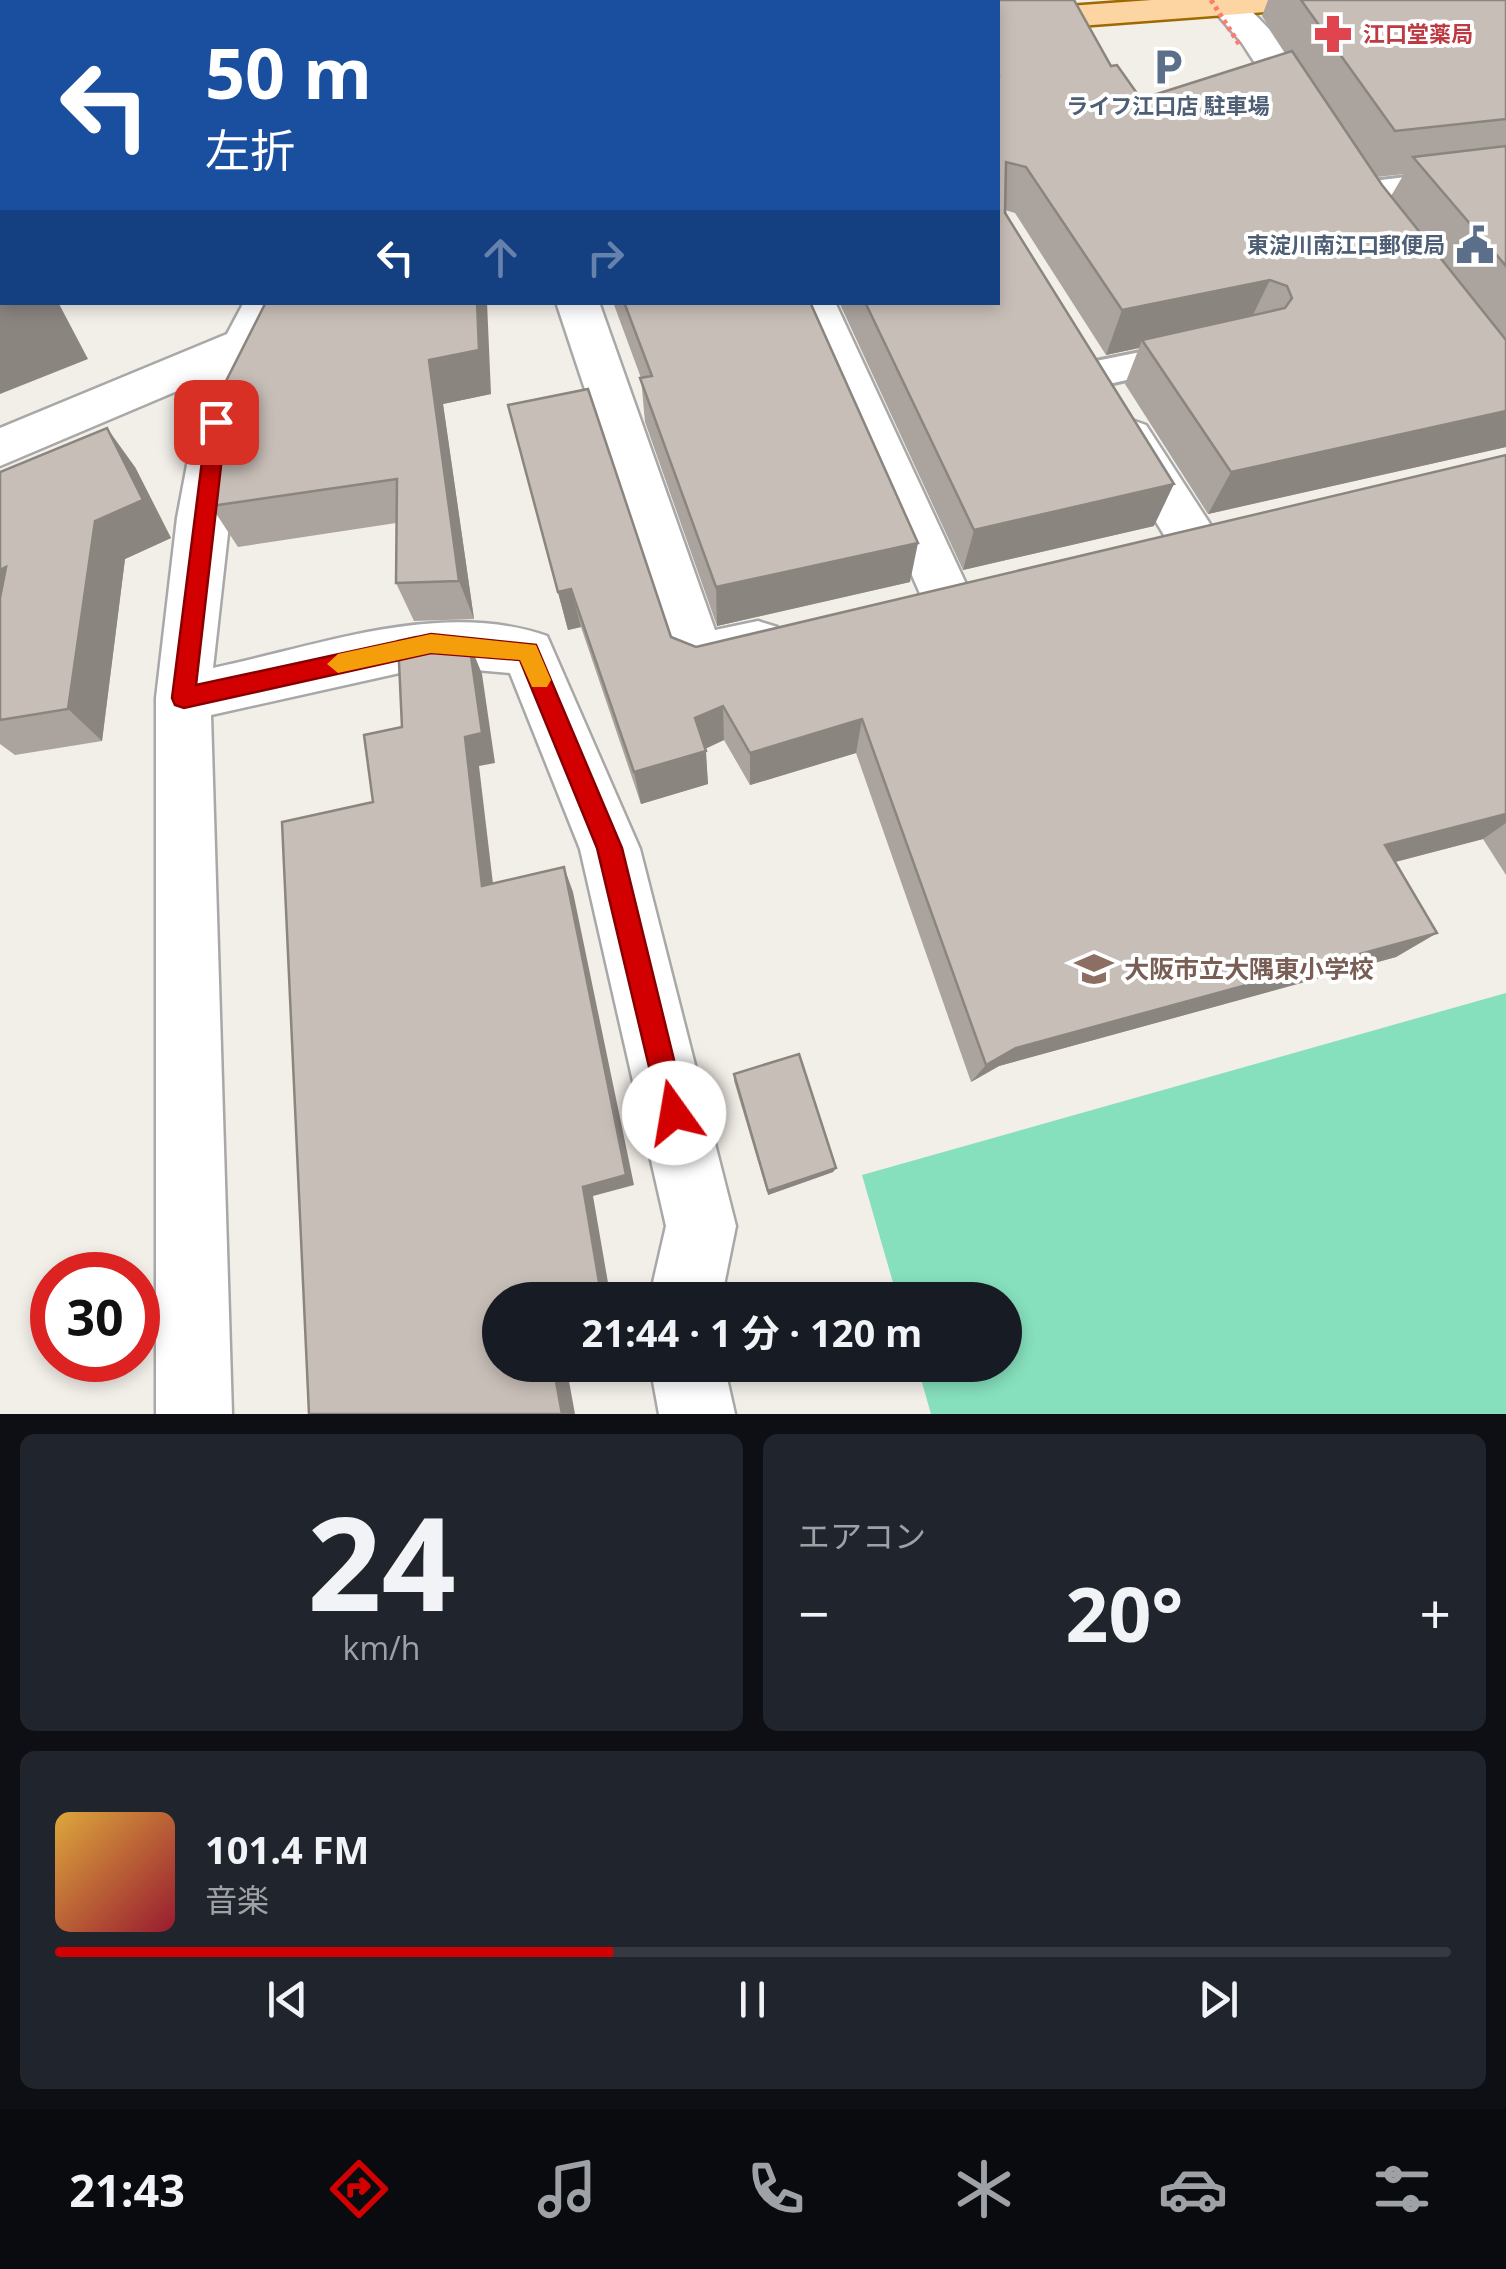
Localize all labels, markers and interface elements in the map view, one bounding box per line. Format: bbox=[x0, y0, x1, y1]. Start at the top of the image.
pharmacy icon: 江口堂薬局 bbox=[1312, 13, 1354, 55]
place label: 江口堂薬局 bbox=[1363, 18, 1473, 48]
text: 50 m bbox=[205, 24, 372, 120]
icon: left bbox=[40, 40, 170, 170]
parking icon: ライフ江口店 駐車場 bbox=[1147, 46, 1189, 88]
place label: ライフ江口店 駐車場 bbox=[1066, 90, 1270, 120]
text: 左折 bbox=[205, 119, 295, 180]
public building icon: 東淀川南江口郵便局 bbox=[1454, 224, 1496, 266]
place label: 東淀川南江口郵便局 bbox=[1247, 229, 1445, 259]
icon: left bbox=[368, 230, 423, 285]
icon: ahead bbox=[473, 230, 528, 285]
icon: right bbox=[578, 230, 633, 285]
pin bbox=[174, 380, 259, 465]
icon: arrive bbox=[189, 395, 244, 450]
school or university icon: 大阪市立大隅東小学校 bbox=[1073, 948, 1115, 990]
place label: 大阪市立大隅東小学校 bbox=[1124, 951, 1374, 985]
position arrow bbox=[622, 1061, 726, 1165]
speed limit sign: 30 bbox=[30, 1252, 160, 1382]
text: 21:44 · 1 分 · 120 m bbox=[582, 1306, 922, 1358]
text: 24 bbox=[307, 1472, 456, 1649]
text: エアコン bbox=[798, 1514, 926, 1557]
text: 20° bbox=[1066, 1562, 1183, 1664]
text: − bbox=[798, 1575, 829, 1650]
text: + bbox=[1420, 1575, 1451, 1650]
text: km/h bbox=[343, 1626, 420, 1669]
text: 101.4 FM bbox=[205, 1823, 369, 1875]
text: 音楽 bbox=[205, 1878, 269, 1921]
icon: previous bbox=[260, 1972, 315, 2027]
icon: pause bbox=[725, 1972, 780, 2027]
icon: next bbox=[1191, 1972, 1246, 2027]
icon: directions bbox=[324, 2154, 394, 2224]
icon: music bbox=[532, 2154, 602, 2224]
icon: phone bbox=[741, 2154, 811, 2224]
icon: climate bbox=[949, 2154, 1019, 2224]
icon: car bbox=[1158, 2154, 1228, 2224]
icon: filters bbox=[1367, 2154, 1437, 2224]
text: 21:43 bbox=[69, 2159, 185, 2220]

